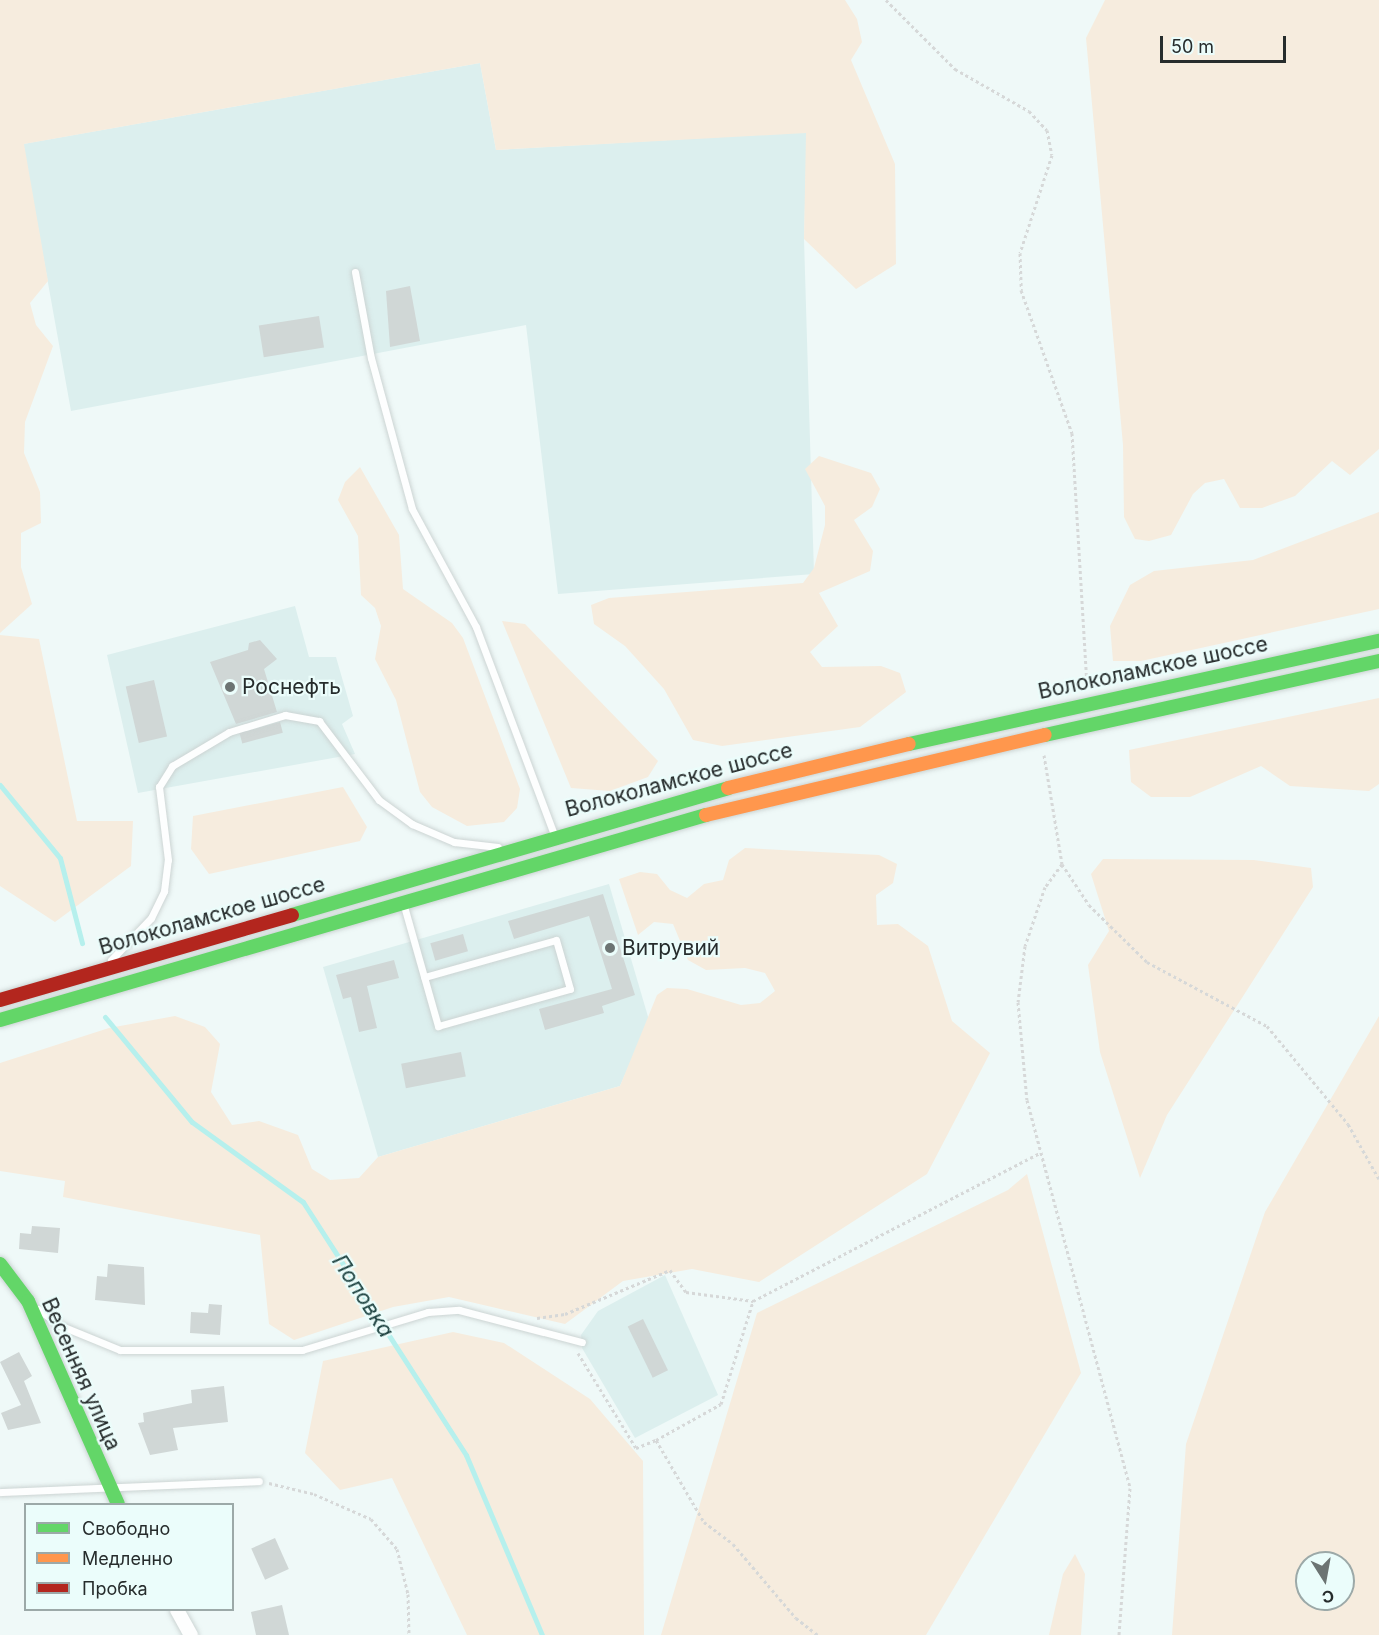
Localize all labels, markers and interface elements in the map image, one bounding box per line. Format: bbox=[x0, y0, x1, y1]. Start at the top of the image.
scale bar bbox=[1163, 24, 1289, 62]
text: 50 m bbox=[1171, 36, 1214, 57]
street label: Волоколамское шоссе bbox=[1036, 631, 1270, 705]
place label: Роснефть bbox=[242, 674, 341, 700]
marker: Роснефть bbox=[223, 680, 237, 694]
street label: Волоколамское шоссе bbox=[563, 738, 795, 822]
street label: Волоколамское шоссе bbox=[96, 872, 328, 960]
place label: Витрувий bbox=[622, 935, 719, 961]
marker: Витрувий bbox=[603, 941, 617, 955]
water label: Поповка bbox=[326, 1250, 400, 1342]
street label: Весенняя улица bbox=[36, 1294, 126, 1454]
legend bbox=[24, 1503, 234, 1611]
text: Свободно bbox=[82, 1518, 170, 1539]
text: Медленно bbox=[82, 1548, 173, 1569]
north arrow bbox=[1295, 1551, 1355, 1611]
text: Пробка bbox=[82, 1578, 148, 1599]
text: С bbox=[1320, 1586, 1336, 1608]

